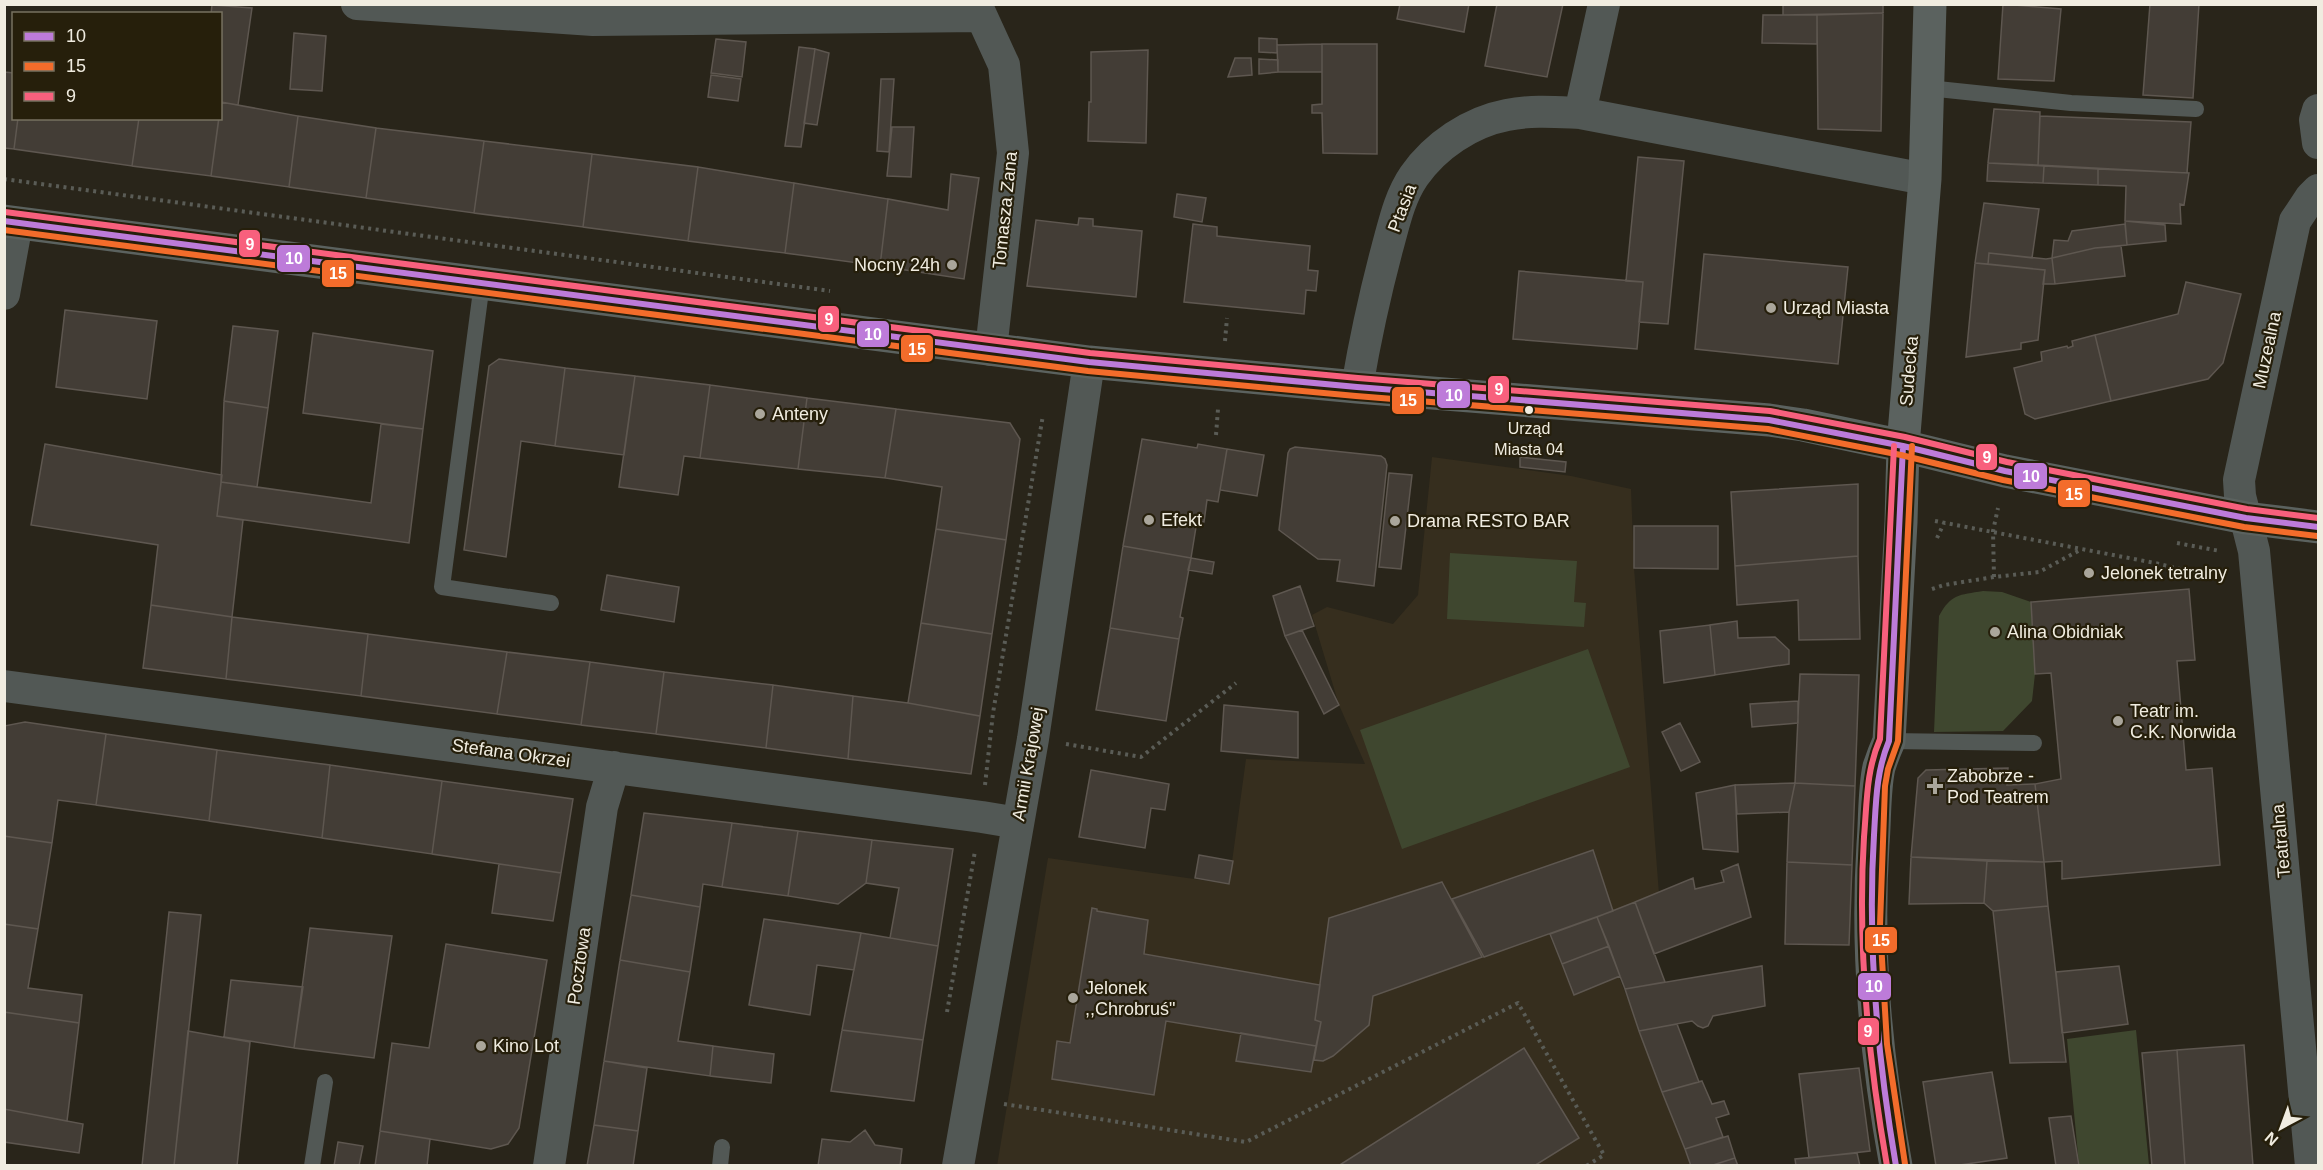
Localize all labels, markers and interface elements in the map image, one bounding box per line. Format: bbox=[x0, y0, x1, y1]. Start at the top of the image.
legend bbox=[12, 12, 222, 120]
text: 10 bbox=[66, 26, 86, 46]
text: 15 bbox=[66, 56, 86, 76]
text: 9 bbox=[66, 86, 76, 106]
street label: Tomasza Zana bbox=[989, 149, 1021, 270]
street label: Ptasia bbox=[1384, 180, 1421, 235]
line badge: 9 bbox=[238, 229, 261, 258]
text: 9 bbox=[246, 236, 255, 253]
line badge: 10 bbox=[276, 244, 311, 273]
text: 10 bbox=[285, 250, 303, 267]
place label: Nocny 24h bbox=[854, 255, 940, 275]
marker: Nocny 24h bbox=[945, 258, 959, 272]
line badge: 15 bbox=[321, 259, 355, 288]
text: 15 bbox=[329, 265, 347, 282]
place label: Urząd Miasta bbox=[1783, 298, 1890, 318]
marker: Urząd Miasta bbox=[1764, 301, 1778, 315]
line badge: 9 bbox=[817, 305, 840, 333]
street label: Muzealna bbox=[2249, 309, 2285, 390]
text: 9 bbox=[825, 311, 834, 328]
line badge: 10 bbox=[856, 320, 890, 348]
text: 10 bbox=[864, 326, 882, 343]
line badge: 15 bbox=[900, 334, 934, 363]
street label: Sudecka bbox=[1896, 334, 1922, 407]
text: 15 bbox=[908, 341, 926, 358]
line badge: 9 bbox=[1487, 375, 1510, 404]
line badge: 10 bbox=[1436, 380, 1471, 409]
text: 9 bbox=[1495, 381, 1504, 398]
line badge: 15 bbox=[1391, 386, 1425, 415]
text: 10 bbox=[1445, 387, 1463, 404]
text: 15 bbox=[1399, 392, 1417, 409]
place label: Anteny bbox=[772, 404, 828, 424]
marker: Urząd Miasta 04 bbox=[1523, 404, 1535, 416]
marker: Anteny bbox=[753, 407, 767, 421]
place label: Urząd Miasta 04 bbox=[1494, 420, 1564, 458]
line badge: 9 bbox=[1975, 443, 1998, 471]
text: 9 bbox=[1983, 449, 1992, 466]
line badge: 10 bbox=[2013, 462, 2048, 490]
text: 10 bbox=[2022, 468, 2040, 485]
line badge: 15 bbox=[2057, 479, 2091, 508]
text: 15 bbox=[2065, 486, 2083, 503]
place label: Efekt bbox=[1161, 510, 1202, 530]
place label: Drama RESTO BAR bbox=[1407, 511, 1570, 531]
marker: Efekt bbox=[1142, 513, 1156, 527]
marker: Drama RESTO BAR bbox=[1388, 514, 1402, 528]
place label: Jelonek tetralny bbox=[2101, 563, 2227, 583]
marker: Jelonek tetralny bbox=[2082, 566, 2096, 580]
place label: Alina Obidniak bbox=[2007, 622, 2124, 642]
marker: Alina Obidniak bbox=[1988, 625, 2002, 639]
place label: Teatr im. C.K. Norwida bbox=[2130, 701, 2237, 742]
street label: Armii Krajowej bbox=[1008, 706, 1048, 822]
marker: Teatr im. C.K. Norwida bbox=[2111, 714, 2125, 728]
street label: Stefana Okrzei bbox=[451, 735, 571, 771]
place label: Zabobrze - Pod Teatrem bbox=[1947, 766, 2049, 807]
marker: Zabobrze - Pod Teatrem bbox=[1928, 779, 1942, 793]
street label: Teatralna bbox=[2268, 802, 2294, 879]
street label: Pocztowa bbox=[564, 925, 594, 1006]
line badge: 15 bbox=[1864, 926, 1898, 954]
text: 15 bbox=[1872, 932, 1890, 949]
line badge: 10 bbox=[1857, 972, 1892, 1001]
place label: Jelonek ,,Chrobruś" bbox=[1085, 978, 1175, 1019]
text: 10 bbox=[1865, 978, 1883, 995]
marker: Jelonek ,,Chrobruś" bbox=[1066, 991, 1080, 1005]
line badge: 9 bbox=[1857, 1017, 1880, 1046]
text: 9 bbox=[1864, 1023, 1873, 1040]
place label: Kino Lot bbox=[493, 1036, 559, 1056]
marker: Kino Lot bbox=[474, 1039, 488, 1053]
north arrow bbox=[2251, 1098, 2311, 1158]
text: N bbox=[2262, 1129, 2281, 1149]

